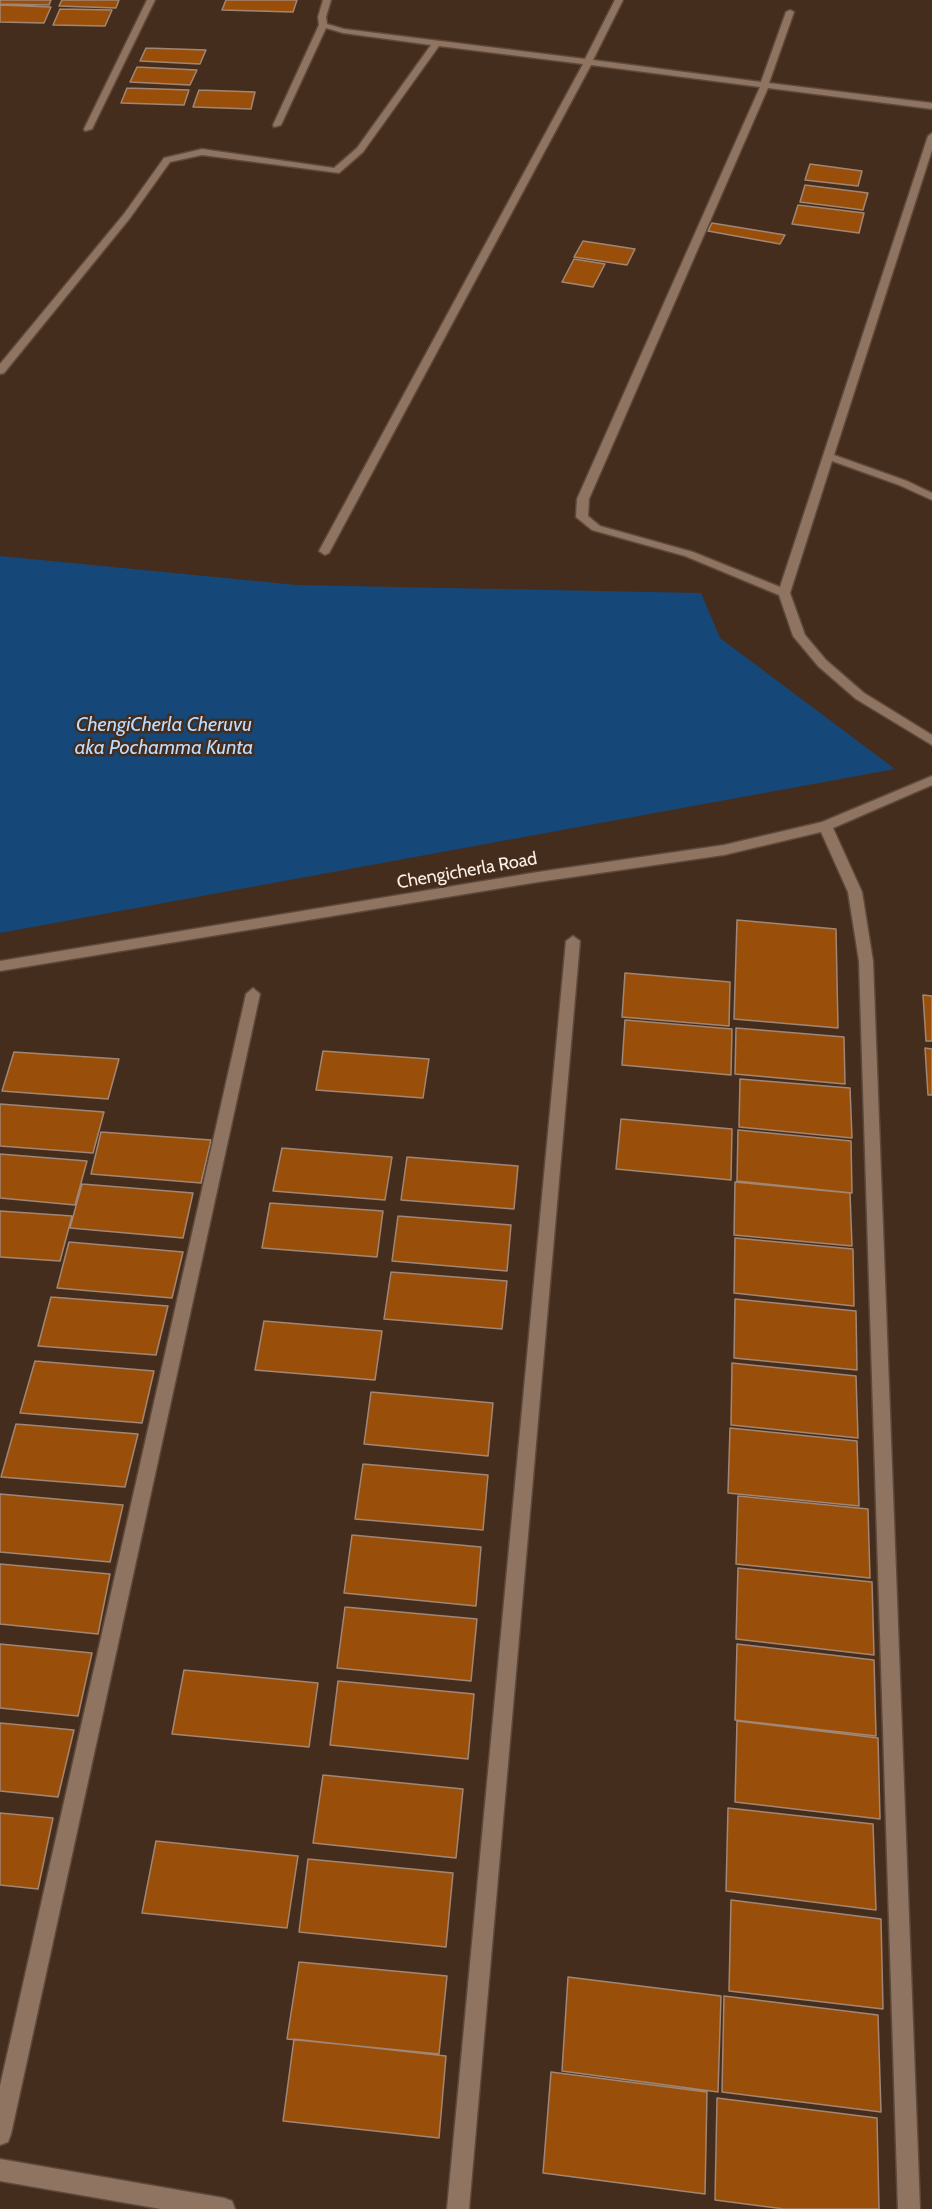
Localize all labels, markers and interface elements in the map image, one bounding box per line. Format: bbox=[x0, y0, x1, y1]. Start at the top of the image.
water label: ChengiCherla Cheruvu aka Pochamma Kunta bbox=[75, 713, 253, 760]
street label: Chengicherla Road bbox=[395, 848, 539, 894]

